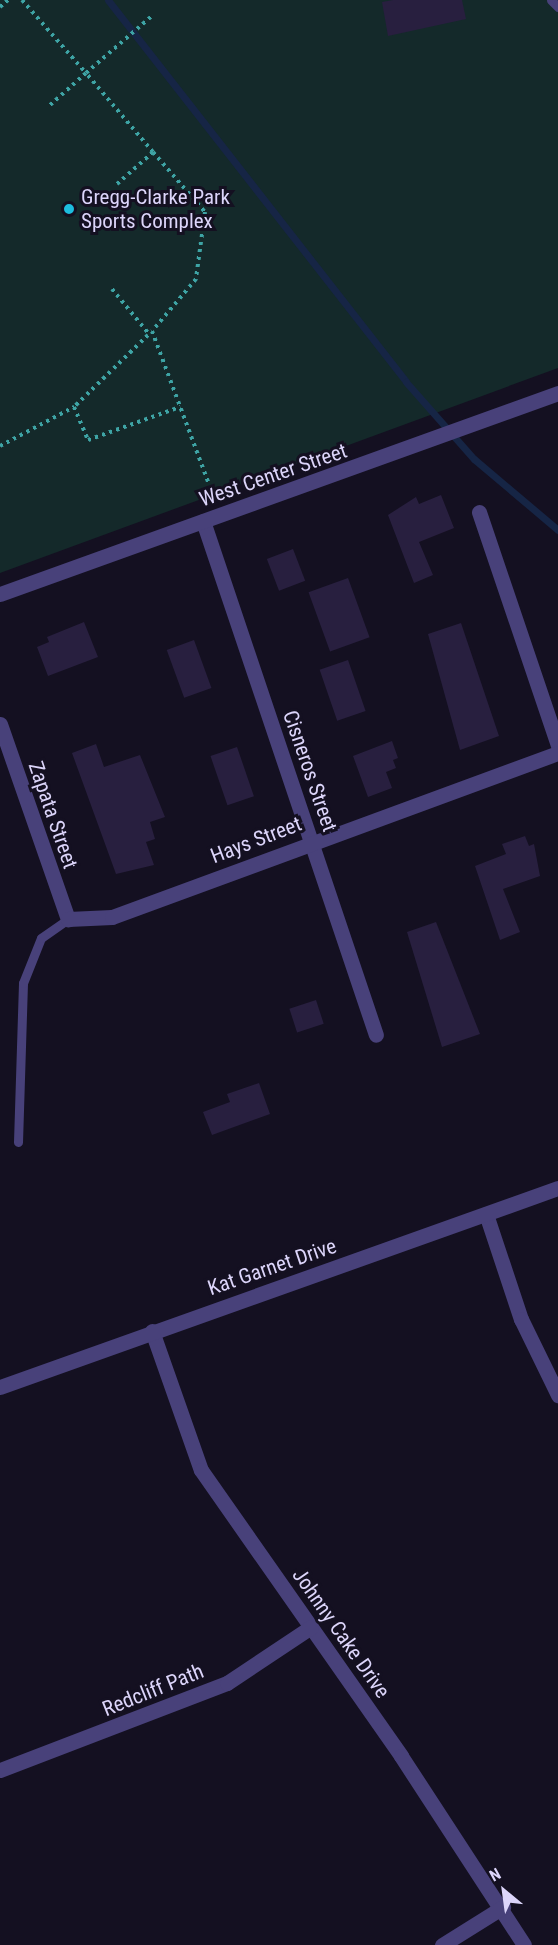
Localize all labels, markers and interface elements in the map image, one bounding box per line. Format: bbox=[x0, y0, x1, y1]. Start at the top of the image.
place label: Gregg-Clarke Park Sports Complex bbox=[81, 184, 230, 234]
marker: Gregg-Clarke Park Sports Complex bbox=[62, 202, 76, 216]
street label: West Center Street bbox=[196, 438, 350, 512]
street label: Cisneros Street bbox=[277, 707, 343, 835]
street label: Zapata Street bbox=[23, 758, 83, 872]
street label: Hays Street bbox=[207, 811, 305, 869]
street label: Kat Garnet Drive bbox=[204, 1233, 340, 1301]
street label: Johnny Cake Drive bbox=[287, 1563, 395, 1703]
street label: Redcliff Path bbox=[99, 1658, 207, 1722]
north arrow bbox=[474, 1861, 534, 1921]
text: N bbox=[486, 1864, 504, 1886]

